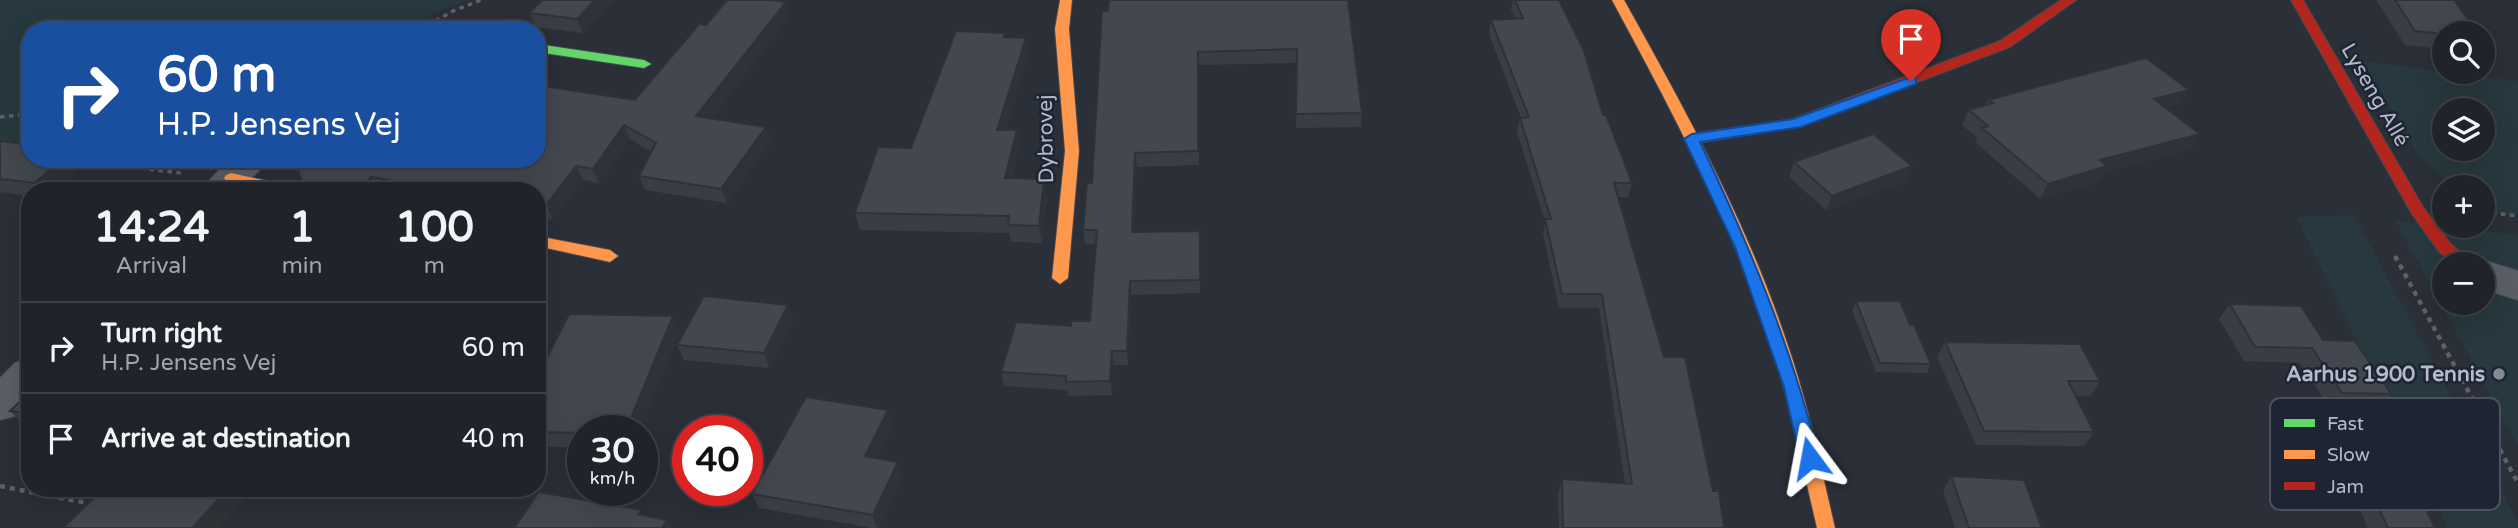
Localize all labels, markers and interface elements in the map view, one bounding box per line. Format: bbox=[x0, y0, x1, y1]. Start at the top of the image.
pin bbox=[1881, 9, 1941, 81]
icon: arrive bbox=[1892, 20, 1930, 58]
map controls bbox=[2432, 21, 2495, 315]
button: search bbox=[2432, 21, 2495, 84]
street label: Lyseng Allé bbox=[2335, 39, 2415, 151]
text: 60 m bbox=[157, 46, 276, 105]
icon: right bbox=[42, 49, 133, 140]
street label: Dybrovej bbox=[1033, 94, 1059, 184]
button: layers bbox=[2432, 98, 2495, 161]
text: H.P. Jensens Vej bbox=[157, 106, 401, 144]
button: + bbox=[2432, 175, 2495, 238]
text: 14:24 bbox=[93, 202, 210, 253]
text: 1 bbox=[289, 202, 315, 253]
text: 100 bbox=[395, 202, 474, 253]
text: Arrival bbox=[116, 252, 187, 280]
text: min bbox=[282, 252, 323, 280]
text: m bbox=[424, 252, 445, 280]
button: − bbox=[2432, 252, 2495, 315]
text: Turn right bbox=[101, 318, 222, 349]
icon: right bbox=[42, 329, 80, 367]
text: 60 m bbox=[462, 332, 525, 363]
text: H.P. Jensens Vej bbox=[101, 349, 276, 377]
place label: Aarhus 1900 Tennis bbox=[2286, 362, 2485, 387]
marker: Aarhus 1900 Tennis bbox=[2491, 366, 2507, 382]
legend bbox=[2270, 398, 2500, 510]
text: Fast bbox=[2327, 413, 2364, 435]
speed limit sign: 40 bbox=[672, 415, 763, 506]
icon: arrive bbox=[42, 420, 80, 458]
position arrow bbox=[1773, 421, 1847, 495]
text: Arrive at destination bbox=[101, 423, 351, 454]
text: 40 m bbox=[462, 423, 525, 454]
text: 30 bbox=[591, 430, 634, 472]
text: Slow bbox=[2327, 444, 2370, 466]
text: km/h bbox=[590, 467, 635, 489]
text: Jam bbox=[2327, 476, 2364, 498]

